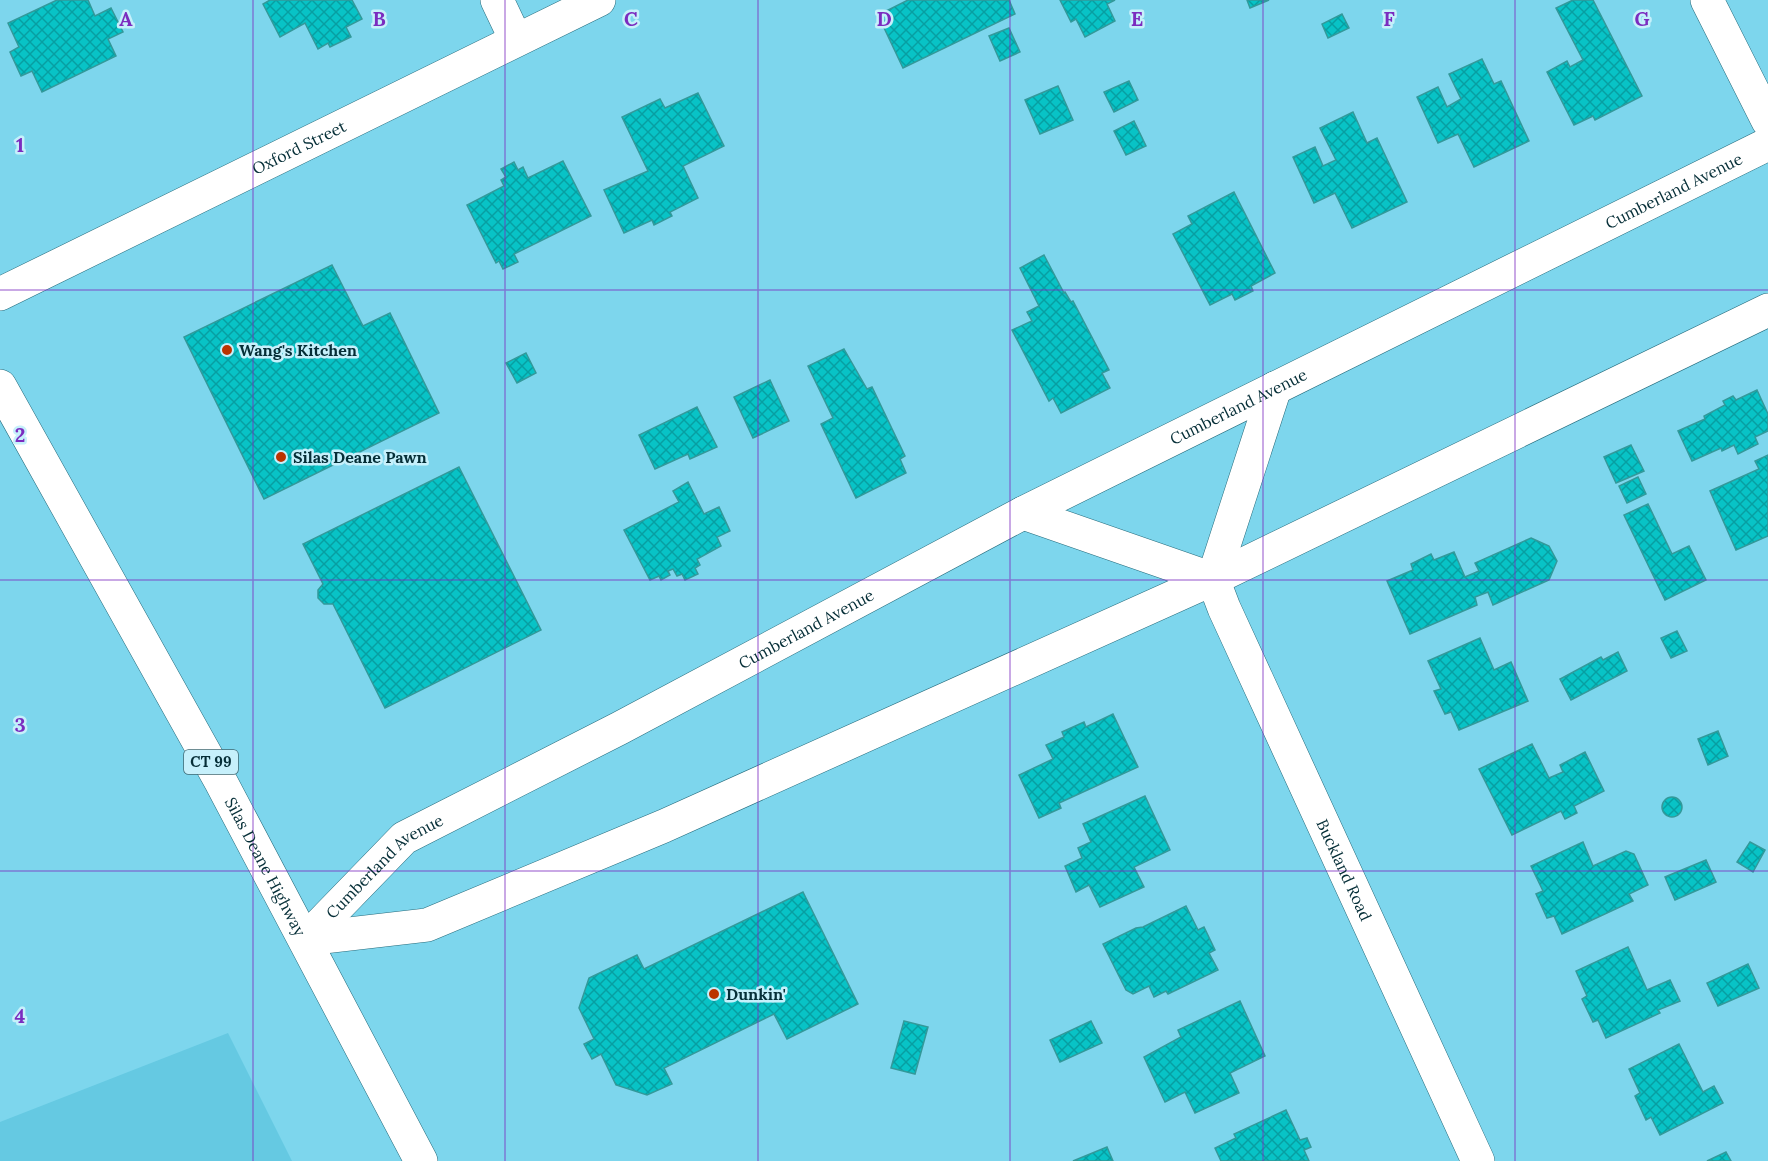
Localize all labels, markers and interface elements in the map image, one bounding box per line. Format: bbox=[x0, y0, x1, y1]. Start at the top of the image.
text: A bbox=[119, 6, 133, 31]
text: B bbox=[372, 6, 386, 31]
text: C bbox=[624, 6, 638, 31]
text: D bbox=[876, 6, 892, 31]
text: E bbox=[1131, 6, 1143, 31]
text: F bbox=[1383, 6, 1395, 31]
text: G bbox=[1634, 6, 1650, 31]
street label: Oxford Street bbox=[249, 116, 350, 179]
text: 1 bbox=[16, 132, 24, 157]
street label: Cumberland Avenue bbox=[1602, 148, 1746, 233]
place label: Wang's Kitchen bbox=[239, 340, 357, 360]
marker: Wang's Kitchen bbox=[220, 343, 234, 357]
street label: Cumberland Avenue bbox=[1166, 364, 1310, 449]
text: 2 bbox=[15, 422, 25, 447]
place label: Silas Deane Pawn bbox=[293, 447, 427, 467]
marker: Silas Deane Pawn bbox=[274, 450, 288, 464]
street label: Cumberland Avenue bbox=[735, 584, 877, 673]
text: 3 bbox=[14, 712, 26, 737]
road number: CT 99 bbox=[184, 750, 238, 774]
street label: Silas Deane Highway bbox=[221, 794, 311, 940]
street label: Cumberland Avenue bbox=[322, 810, 447, 922]
street label: Buckland Road bbox=[1312, 816, 1376, 924]
place label: Dunkin' bbox=[726, 984, 786, 1004]
marker: Dunkin' bbox=[707, 987, 721, 1001]
text: 4 bbox=[15, 1003, 26, 1028]

